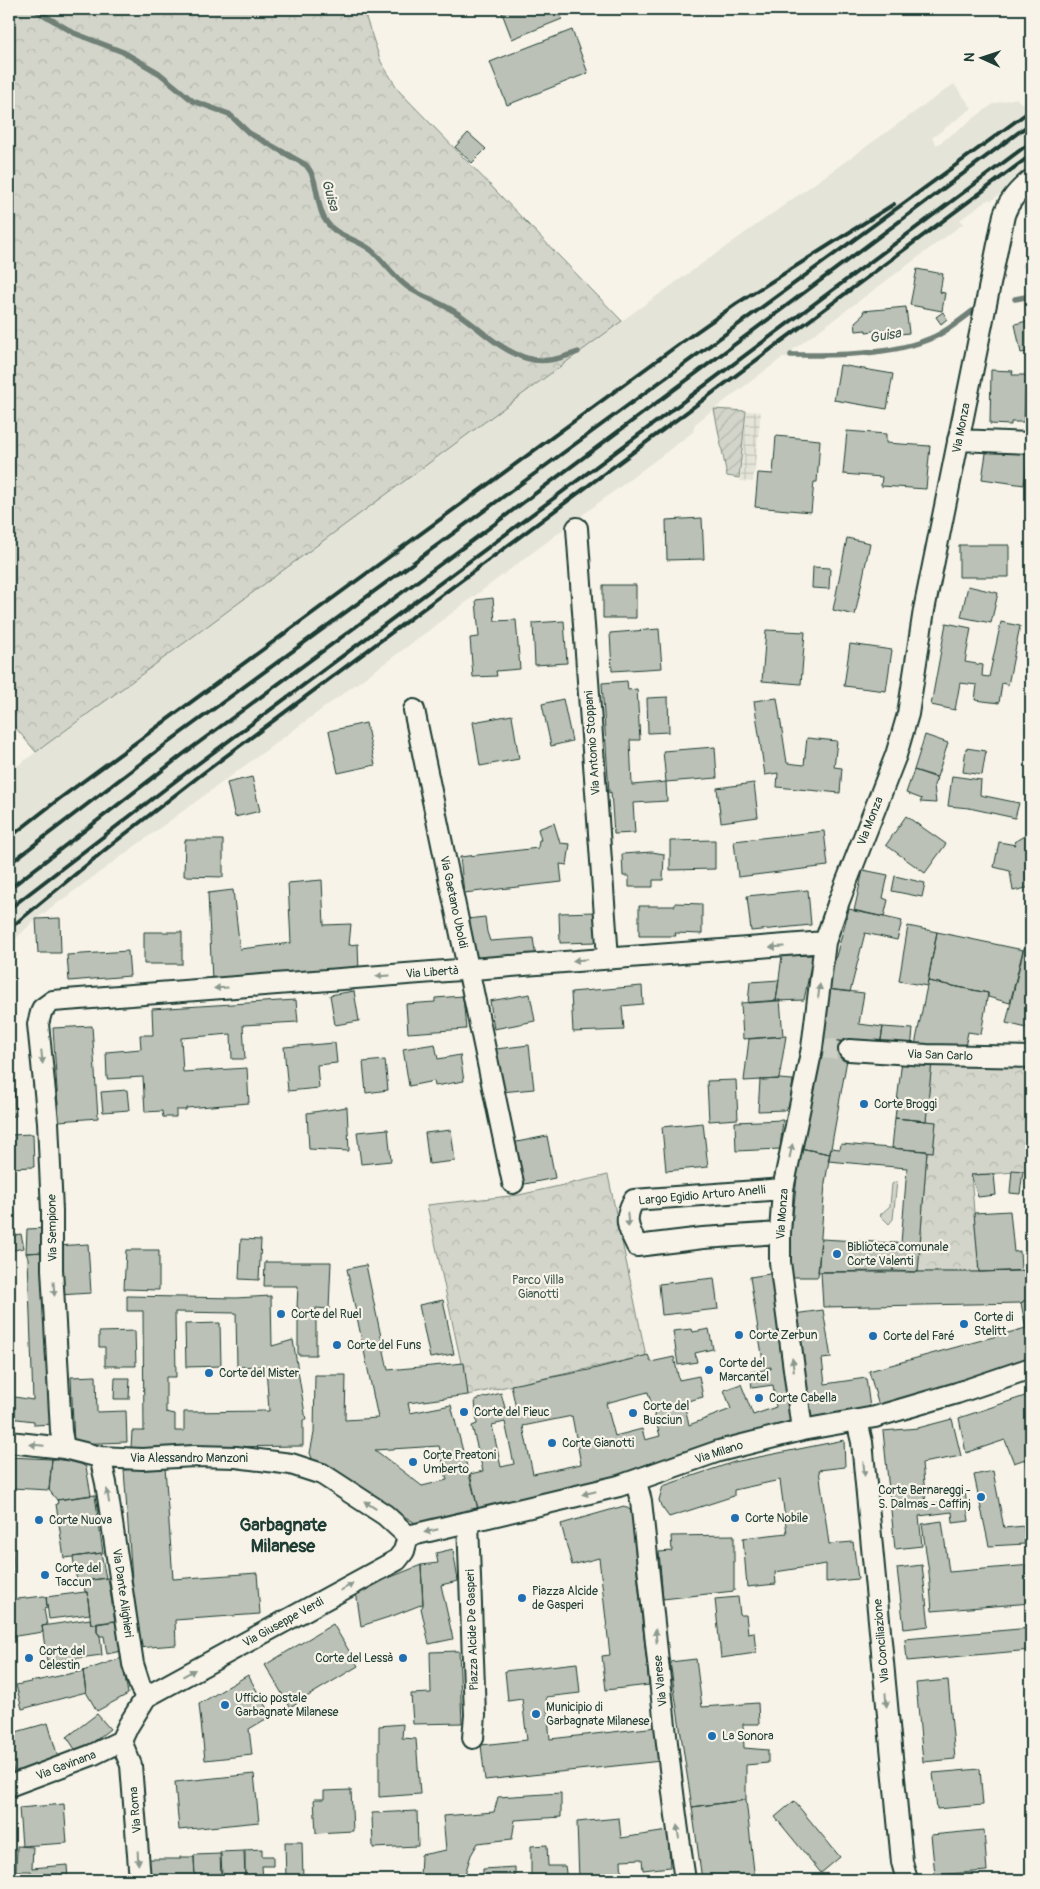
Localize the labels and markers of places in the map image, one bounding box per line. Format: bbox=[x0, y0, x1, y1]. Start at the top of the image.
place label: Corte Broggi bbox=[874, 1097, 937, 1112]
marker: Corte Broggi bbox=[858, 1098, 870, 1110]
place label: Biblioteca comunale Corte Valenti bbox=[847, 1240, 948, 1269]
marker: Biblioteca comunale Corte Valenti bbox=[831, 1248, 843, 1260]
place label: Corte del Ruel bbox=[291, 1307, 362, 1322]
marker: Corte del Ruel bbox=[275, 1308, 287, 1320]
place label: Corte di Stelitt bbox=[974, 1310, 1014, 1339]
marker: Corte di Stelitt bbox=[958, 1318, 970, 1330]
place label: Corte Zerbun bbox=[749, 1328, 818, 1343]
marker: Corte Zerbun bbox=[733, 1329, 745, 1341]
place label: Corte del Faré bbox=[883, 1329, 955, 1344]
marker: Corte del Faré bbox=[867, 1330, 879, 1342]
place label: Corte del Funs bbox=[347, 1338, 422, 1353]
marker: Corte del Funs bbox=[331, 1339, 343, 1351]
place label: Corte del Marcantel bbox=[719, 1356, 769, 1385]
marker: Corte del Marcantel bbox=[703, 1364, 715, 1376]
place label: Corte del Mister bbox=[219, 1366, 300, 1381]
marker: Corte del Mister bbox=[203, 1367, 215, 1379]
place label: Corte Cabella bbox=[769, 1391, 837, 1406]
marker: Corte Cabella bbox=[753, 1392, 765, 1404]
place label: Corte del Busciun bbox=[643, 1399, 689, 1428]
place label: Corte del Pieuc bbox=[474, 1405, 550, 1420]
marker: Corte del Pieuc bbox=[458, 1406, 470, 1418]
marker: Corte del Busciun bbox=[627, 1407, 639, 1419]
place label: Corte Gianotti bbox=[562, 1436, 634, 1451]
marker: Corte Gianotti bbox=[546, 1437, 558, 1449]
place label: Corte Preatoni Umberto bbox=[423, 1448, 496, 1477]
marker: Corte Preatoni Umberto bbox=[407, 1456, 419, 1468]
place label: Corte Bernareggi - S. Dalmas - Caffinj bbox=[878, 1483, 971, 1512]
marker: Corte Bernareggi - S. Dalmas - Caffinj bbox=[975, 1491, 987, 1503]
place label: Corte Nobile bbox=[745, 1511, 808, 1526]
marker: Corte Nobile bbox=[729, 1512, 741, 1524]
place label: Corte Nuova bbox=[49, 1513, 112, 1528]
marker: Corte Nuova bbox=[33, 1514, 45, 1526]
place label: Corte del Taccun bbox=[55, 1561, 101, 1590]
marker: Corte del Taccun bbox=[39, 1569, 51, 1581]
place label: Piazza Alcide de Gasperi bbox=[532, 1584, 598, 1613]
marker: Piazza Alcide de Gasperi bbox=[516, 1592, 528, 1604]
place label: Corte del Celestin bbox=[39, 1644, 85, 1673]
place label: Corte del Lessà bbox=[315, 1651, 394, 1666]
marker: Corte del Celestin bbox=[23, 1652, 35, 1664]
marker: Corte del Lessà bbox=[397, 1652, 409, 1664]
place label: Ufficio postale Garbagnate Milanese bbox=[235, 1691, 339, 1720]
marker: Ufficio postale Garbagnate Milanese bbox=[219, 1699, 231, 1711]
place label: Municipio di Garbagnate Milanese bbox=[546, 1700, 650, 1729]
marker: Municipio di Garbagnate Milanese bbox=[530, 1708, 542, 1720]
place label: La Sonora bbox=[722, 1729, 774, 1744]
marker: La Sonora bbox=[706, 1730, 718, 1742]

